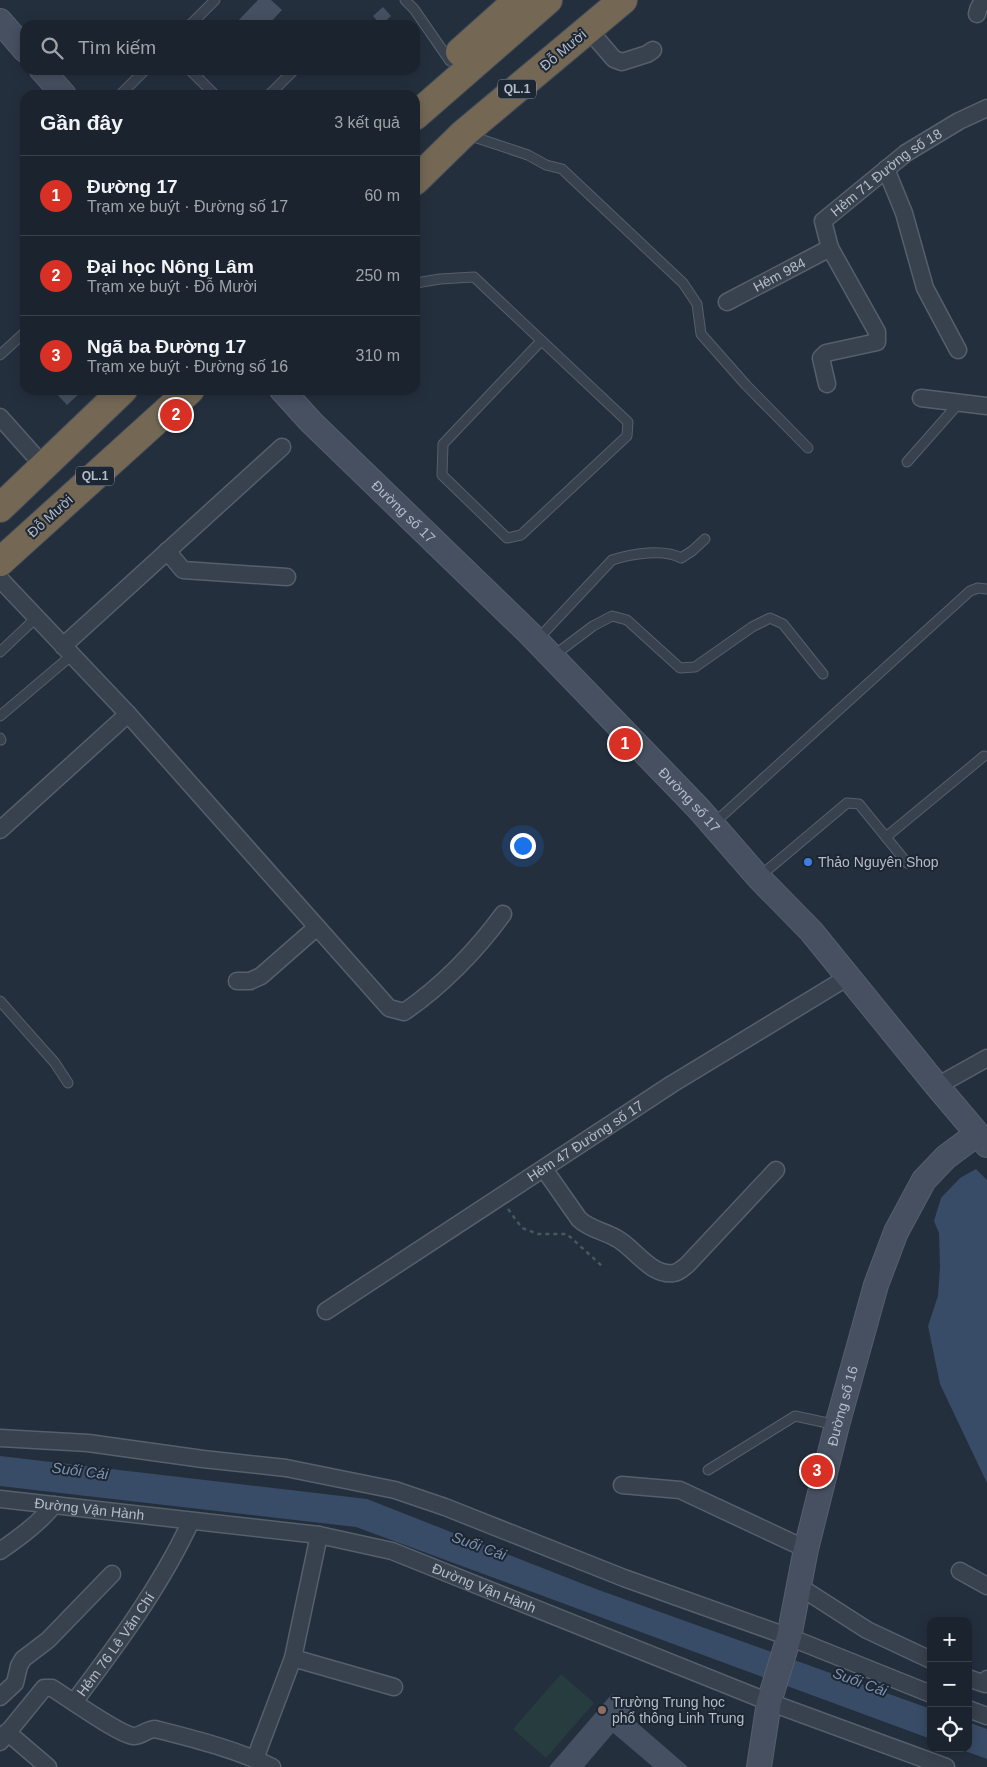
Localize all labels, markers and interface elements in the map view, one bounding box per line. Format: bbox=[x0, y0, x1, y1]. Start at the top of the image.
search box bbox=[20, 20, 420, 75]
street label: Đỗ Mười bbox=[537, 26, 589, 74]
icon: search bbox=[38, 34, 66, 62]
text: Tìm kiếm bbox=[78, 37, 156, 58]
road number: QL.1 bbox=[498, 80, 536, 98]
text: Gần đây bbox=[40, 111, 123, 134]
text: 3 kết quả bbox=[334, 114, 400, 131]
street label: Hẻm 71 Đường số 18 bbox=[827, 125, 945, 219]
text: Đường 17 bbox=[87, 176, 178, 197]
text: 1 bbox=[52, 187, 60, 204]
text: 60 m bbox=[364, 187, 400, 204]
text: Trạm xe buýt · Đường số 17 bbox=[87, 198, 288, 215]
street label: Hẻm 984 bbox=[750, 254, 808, 295]
text: Đại học Nông Lâm bbox=[87, 256, 254, 277]
text: 2 bbox=[52, 267, 60, 284]
text: 250 m bbox=[356, 267, 400, 284]
text: Trạm xe buýt · Đỗ Mười bbox=[87, 278, 257, 295]
text: Ngã ba Đường 17 bbox=[87, 336, 246, 357]
text: 3 bbox=[52, 347, 60, 364]
text: 310 m bbox=[356, 347, 400, 364]
text: Trạm xe buýt · Đường số 16 bbox=[87, 358, 288, 375]
pin: 2 bbox=[160, 396, 192, 434]
road number: QL.1 bbox=[76, 466, 114, 486]
street label: Đường số 17 bbox=[368, 477, 439, 546]
street label: Đỗ Mười bbox=[24, 492, 76, 540]
pin: 1 bbox=[609, 725, 641, 763]
street label: Đường số 17 bbox=[655, 764, 724, 835]
your location bbox=[510, 833, 536, 859]
place label: Thảo Nguyên Shop bbox=[818, 854, 939, 870]
marker: Thảo Nguyên Shop bbox=[802, 856, 814, 868]
street label: Hẻm 47 Đường số 17 bbox=[524, 1097, 646, 1185]
street label: Đường số 16 bbox=[824, 1364, 861, 1448]
pin: 3 bbox=[801, 1452, 833, 1490]
water label: Suối Cái bbox=[51, 1459, 110, 1482]
street label: Đường Vận Hành bbox=[34, 1495, 145, 1523]
water label: Suối Cái bbox=[450, 1528, 509, 1563]
street label: Đường Vận Hành bbox=[430, 1560, 538, 1616]
street label: Hẻm 76 Lê Văn Chí bbox=[73, 1590, 158, 1699]
map controls bbox=[927, 1617, 972, 1752]
button: + bbox=[927, 1617, 972, 1662]
button: − bbox=[927, 1662, 972, 1707]
water label: Suối Cái bbox=[831, 1664, 890, 1699]
place label: Trường Trung học phổ thông Linh Trung bbox=[612, 1694, 744, 1726]
marker: Trường Trung học phổ thông Linh Trung bbox=[596, 1704, 608, 1716]
button: locate bbox=[927, 1707, 972, 1752]

